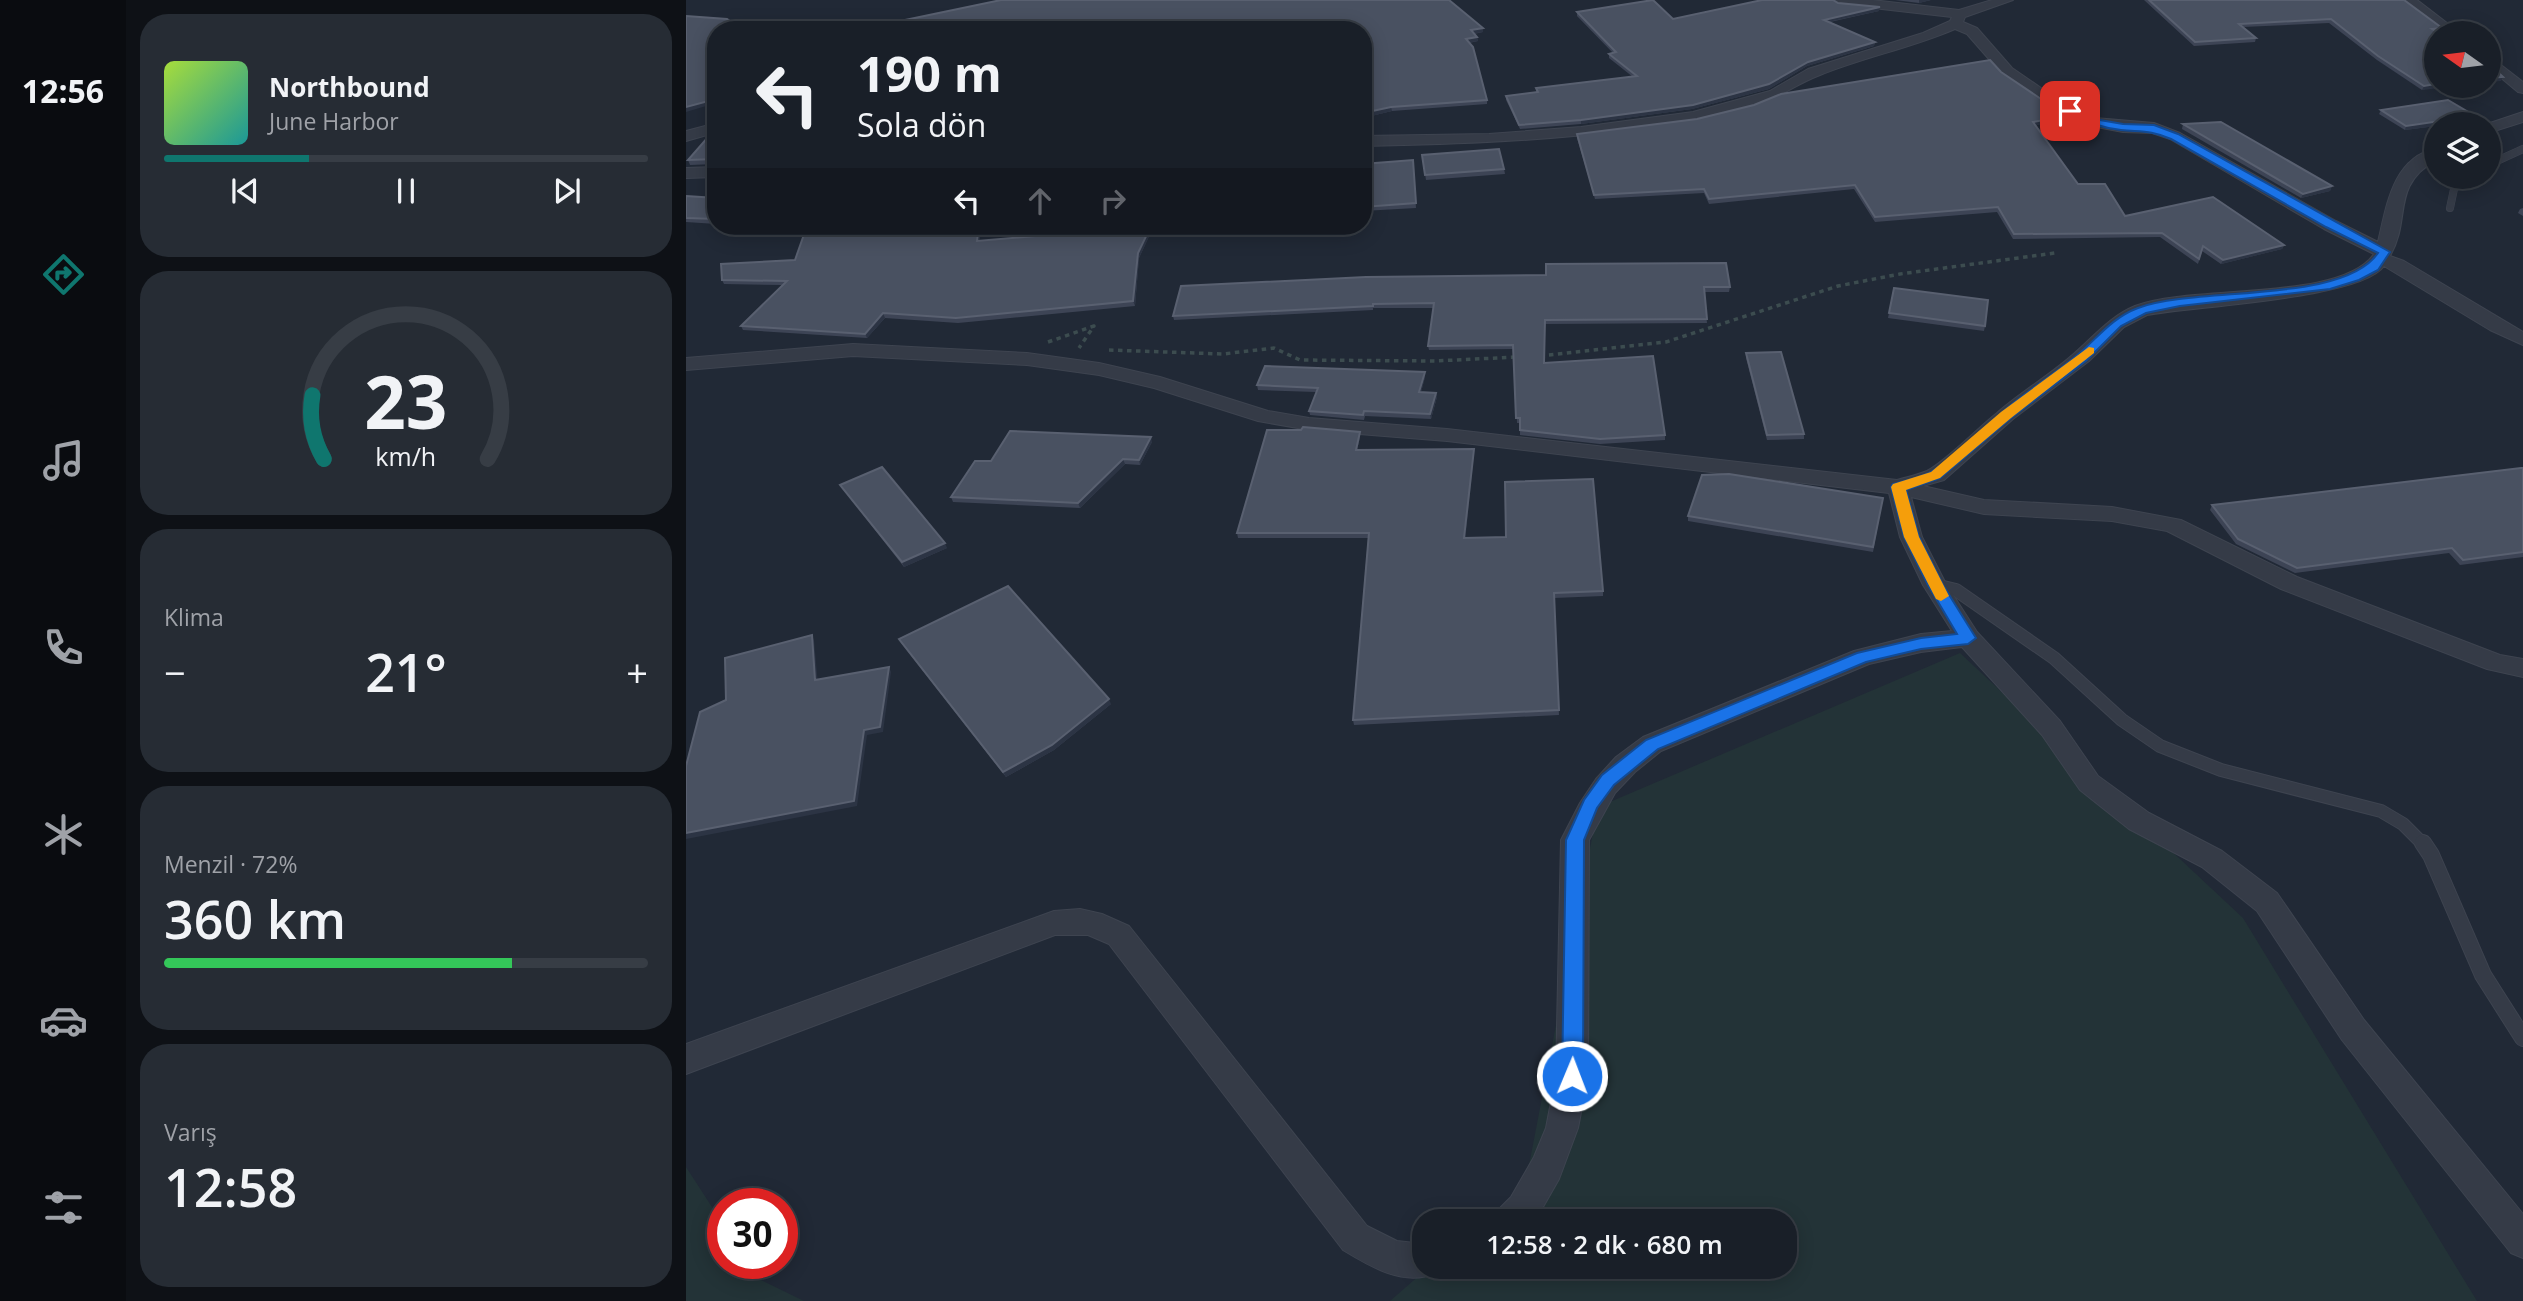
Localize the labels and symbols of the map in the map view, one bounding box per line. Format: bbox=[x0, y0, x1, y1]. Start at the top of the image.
north arrow bbox=[2424, 21, 2501, 98]
pin bbox=[2040, 81, 2100, 141]
position arrow bbox=[1535, 1039, 1609, 1113]
speed limit sign: 30 bbox=[707, 1188, 798, 1279]

